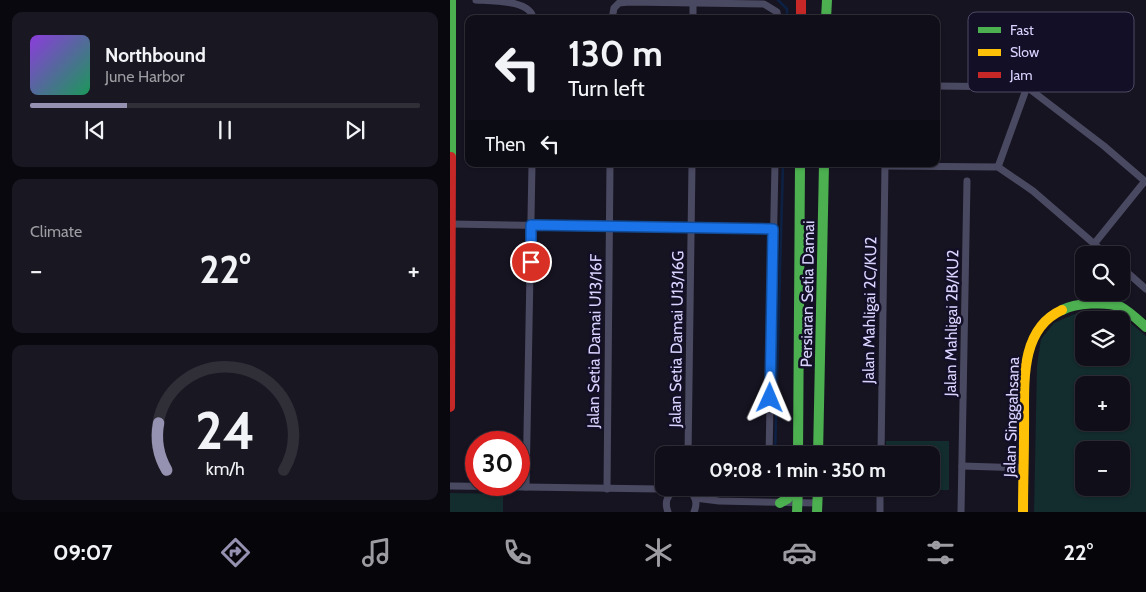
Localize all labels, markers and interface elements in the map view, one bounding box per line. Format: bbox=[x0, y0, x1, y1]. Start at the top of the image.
legend bbox=[968, 12, 1134, 92]
text: Fast bbox=[1010, 21, 1034, 39]
text: 130 m bbox=[568, 32, 663, 75]
icon: left bbox=[485, 35, 550, 100]
text: Slow bbox=[1010, 43, 1039, 61]
text: Northbound bbox=[105, 44, 206, 67]
text: Jam bbox=[1009, 66, 1032, 84]
text: June Harbor bbox=[105, 67, 185, 86]
text: Turn left bbox=[568, 75, 645, 102]
icon: previous bbox=[81, 116, 109, 144]
icon: pause bbox=[211, 116, 239, 144]
icon: next bbox=[341, 116, 369, 144]
icon: left bbox=[536, 130, 564, 158]
text: Then bbox=[485, 133, 526, 156]
street label: Persiaran Setia Damai bbox=[797, 220, 818, 368]
text: Climate bbox=[30, 222, 82, 241]
street label: Jalan Mahligai 2C/KU2 bbox=[859, 236, 880, 385]
pin bbox=[510, 241, 552, 283]
text: 22° bbox=[199, 246, 251, 293]
map controls bbox=[1075, 246, 1130, 496]
button: search bbox=[1075, 246, 1130, 301]
icon: arrive bbox=[517, 248, 545, 276]
street label: Jalan Mahligai 2B/KU2 bbox=[941, 249, 962, 398]
street label: Jalan Setia Damai U13/16G bbox=[665, 250, 688, 429]
text: − bbox=[30, 253, 42, 287]
text: + bbox=[408, 253, 420, 287]
street label: Jalan Setia Damai U13/16F bbox=[583, 253, 606, 429]
button: layers bbox=[1075, 311, 1130, 366]
street label: Jalan Singgahsana bbox=[1000, 356, 1023, 479]
position arrow bbox=[743, 371, 795, 423]
button: + bbox=[1075, 376, 1130, 431]
text: 24 bbox=[195, 399, 255, 462]
speed limit sign: 30 bbox=[465, 431, 530, 496]
button: − bbox=[1075, 441, 1130, 496]
text: km/h bbox=[205, 458, 245, 479]
text: 09:08 · 1 min · 350 m bbox=[709, 459, 886, 482]
icon: directions bbox=[218, 535, 253, 570]
icon: music bbox=[359, 535, 394, 570]
icon: phone bbox=[500, 535, 535, 570]
icon: climate bbox=[641, 535, 676, 570]
icon: car bbox=[782, 535, 817, 570]
icon: filters bbox=[923, 535, 958, 570]
text: 09:07 bbox=[53, 539, 112, 566]
text: 22° bbox=[1063, 539, 1093, 566]

